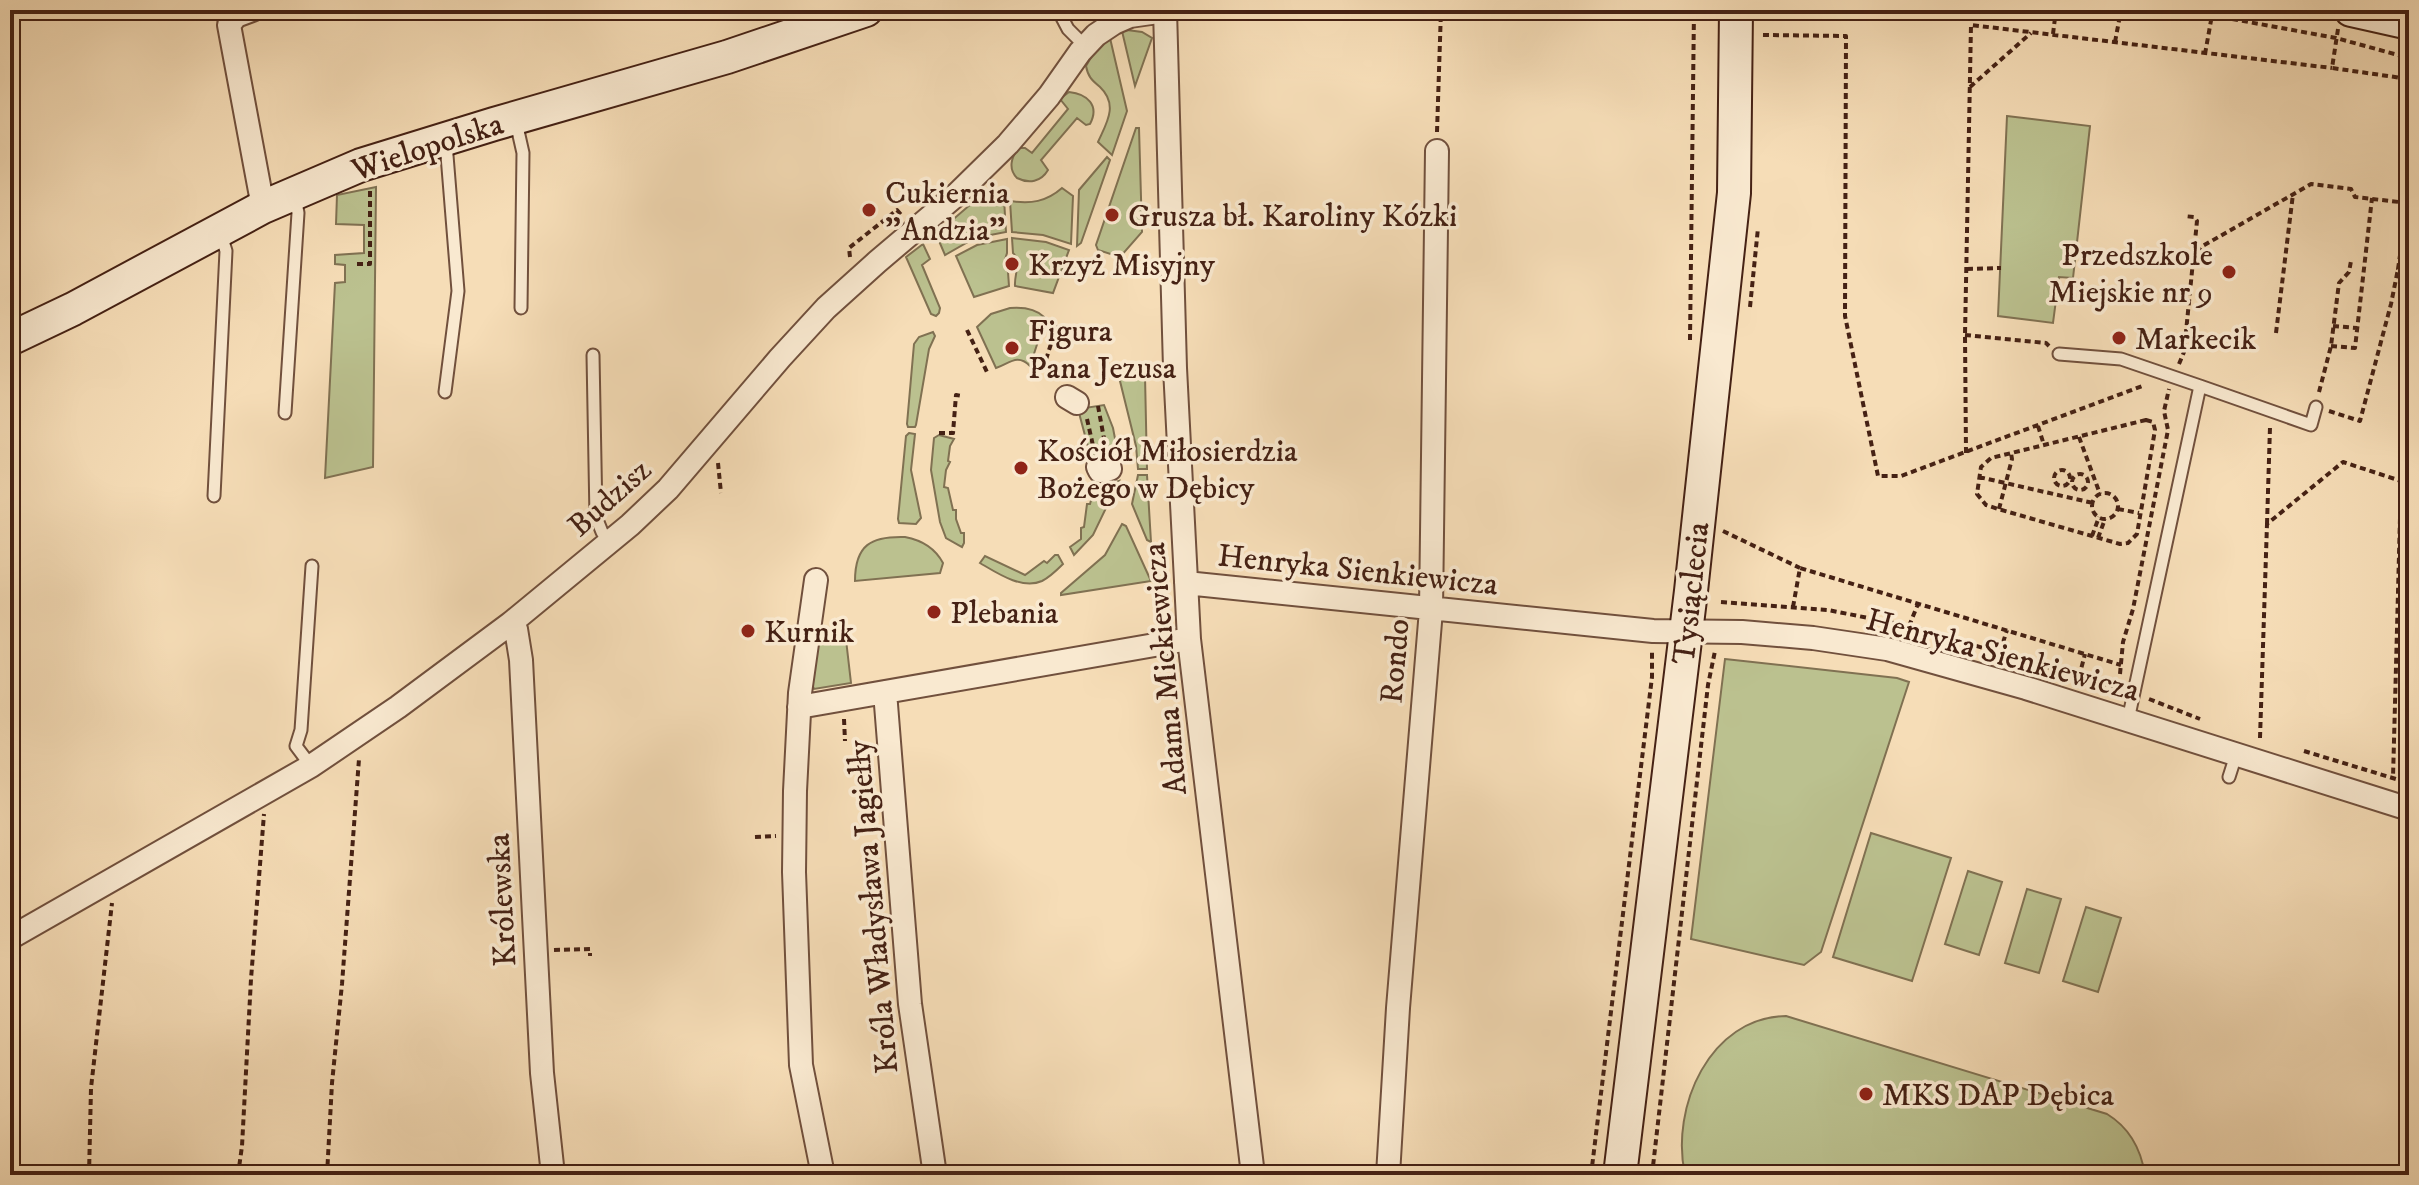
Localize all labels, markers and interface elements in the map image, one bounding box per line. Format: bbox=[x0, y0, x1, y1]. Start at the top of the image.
street label: Wielopolska bbox=[346, 104, 509, 192]
place label: Cukiernia "Andzia" bbox=[885, 174, 1010, 251]
place label: Grusza bł. Karoliny Kózki bbox=[1128, 197, 1457, 237]
marker: Cukiernia "Andzia" bbox=[860, 201, 878, 219]
marker: Grusza bł. Karoliny Kózki bbox=[1103, 206, 1121, 224]
place label: Przedszkole Miejskie nr 9 bbox=[2048, 236, 2213, 313]
place label: Krzyż Misyjny bbox=[1028, 246, 1216, 286]
marker: Krzyż Misyjny bbox=[1003, 255, 1021, 273]
marker: Przedszkole Miejskie nr 9 bbox=[2220, 263, 2238, 281]
place label: Figura Pana Jezusa bbox=[1028, 312, 1177, 389]
place label: Markecik bbox=[2135, 320, 2256, 360]
marker: Markecik bbox=[2110, 329, 2128, 347]
marker: Figura Pana Jezusa bbox=[1003, 339, 1021, 357]
place label: Kościół Miłosierdzia Bożego w Dębicy bbox=[1037, 432, 1298, 509]
street label: Budzisz bbox=[560, 451, 660, 546]
marker: Kościół Miłosierdzia Bożego w Dębicy bbox=[1012, 459, 1030, 477]
street label: Tysiąclecia bbox=[1665, 520, 1719, 666]
street label: Henryka Sienkiewicza bbox=[1216, 536, 1500, 606]
street label: Adama Mickiewicza bbox=[1135, 541, 1197, 797]
place label: Plebania bbox=[950, 594, 1059, 634]
street label: Henryka Sienkiewicza bbox=[1861, 600, 2144, 712]
marker: Plebania bbox=[925, 603, 943, 621]
place label: Kurnik bbox=[764, 613, 855, 653]
street label: Rondo bbox=[1372, 617, 1420, 705]
marker: Kurnik bbox=[739, 622, 757, 640]
street label: Króla Władysława Jagiełły bbox=[839, 738, 909, 1075]
street label: Królewska bbox=[480, 832, 526, 967]
place label: MKS DAP Dębica bbox=[1882, 1076, 2115, 1116]
marker: MKS DAP Dębica bbox=[1857, 1085, 1875, 1103]

